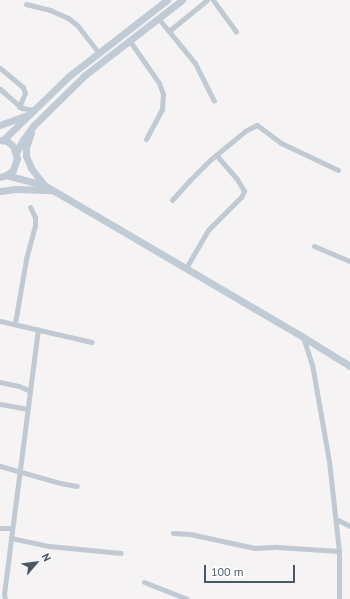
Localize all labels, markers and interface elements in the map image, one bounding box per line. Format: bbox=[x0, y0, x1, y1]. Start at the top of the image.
north arrow bbox=[16, 543, 56, 583]
text: N bbox=[39, 551, 54, 564]
scale bar bbox=[206, 557, 297, 583]
text: 100 m bbox=[211, 564, 244, 579]

